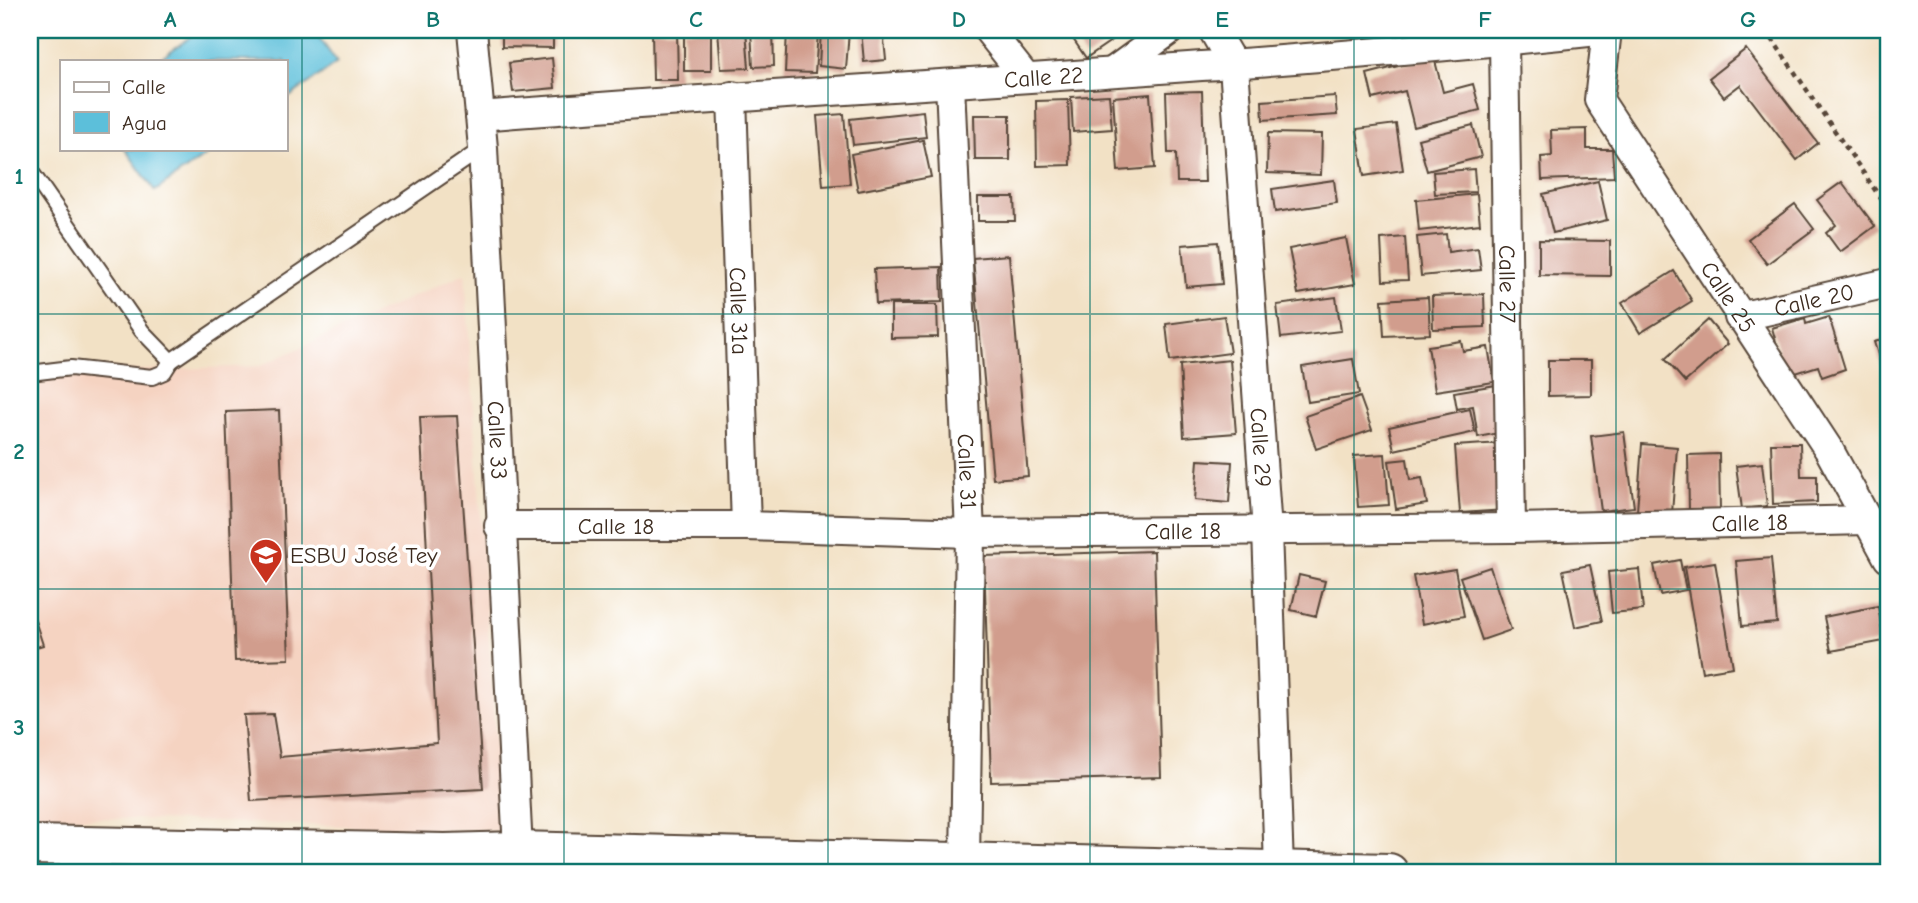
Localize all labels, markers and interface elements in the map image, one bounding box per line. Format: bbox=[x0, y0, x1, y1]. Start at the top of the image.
text: A bbox=[164, 6, 177, 33]
text: B bbox=[426, 6, 440, 33]
text: C bbox=[689, 6, 703, 33]
text: D bbox=[952, 6, 966, 33]
text: E bbox=[1215, 6, 1229, 33]
text: F bbox=[1478, 6, 1492, 33]
text: G bbox=[1740, 6, 1756, 33]
legend bbox=[60, 60, 287, 150]
street label: Calle 22 bbox=[1003, 61, 1084, 93]
text: Calle bbox=[122, 75, 165, 99]
text: Agua bbox=[122, 111, 167, 135]
text: 1 bbox=[14, 163, 24, 190]
street label: Calle 27 bbox=[1493, 245, 1522, 323]
street label: Calle 25 bbox=[1695, 256, 1762, 338]
street label: Calle 31a bbox=[724, 267, 754, 355]
street label: Calle 20 bbox=[1771, 278, 1857, 322]
street label: Calle 33 bbox=[482, 400, 513, 480]
street label: Calle 29 bbox=[1245, 407, 1277, 488]
street label: Calle 31 bbox=[952, 433, 982, 510]
text: 2 bbox=[13, 438, 25, 465]
street label: Calle 18 bbox=[1711, 508, 1788, 537]
street label: Calle 18 bbox=[578, 513, 654, 540]
street label: Calle 18 bbox=[1145, 517, 1221, 545]
school or university icon: ESBU José Tey bbox=[247, 536, 285, 585]
place label: ESBU José Tey bbox=[290, 542, 438, 569]
text: 3 bbox=[13, 714, 25, 741]

